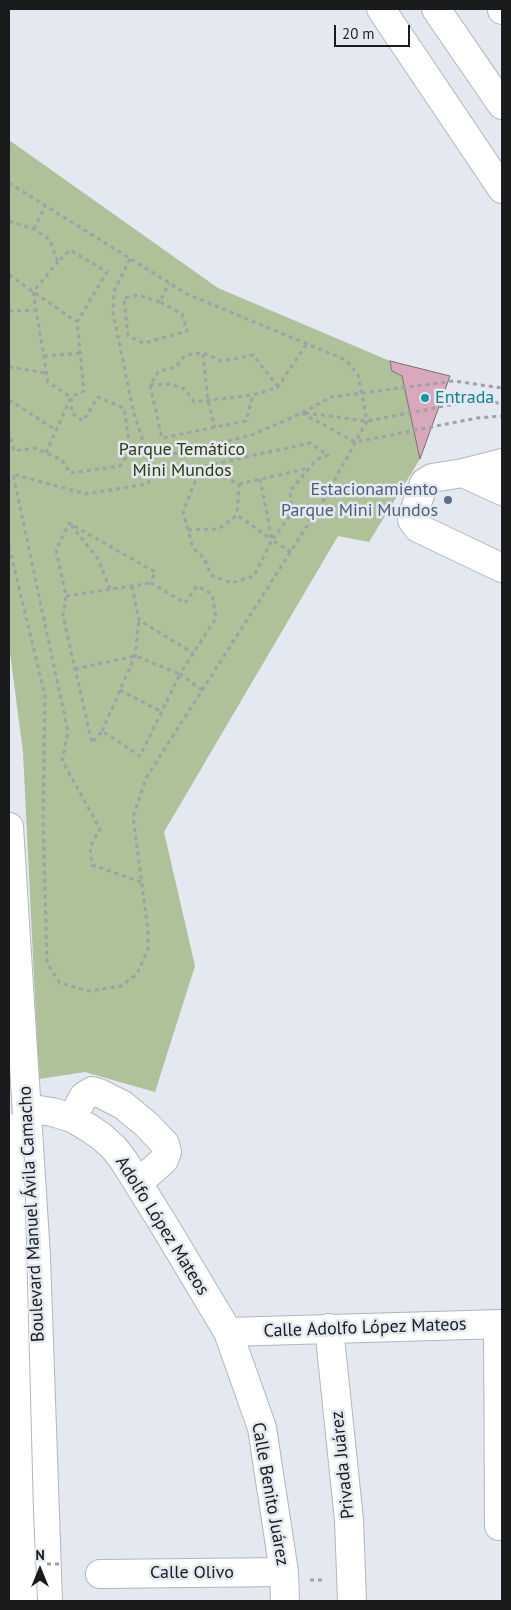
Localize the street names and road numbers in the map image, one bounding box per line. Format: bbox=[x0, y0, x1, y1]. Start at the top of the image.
street label: Boulevard Manuel Ávila Camacho bbox=[15, 1085, 49, 1343]
street label: Adolfo López Mateos bbox=[111, 1153, 213, 1299]
street label: Calle Adolfo López Mateos bbox=[263, 1314, 467, 1342]
street label: Privada Juárez bbox=[327, 1410, 359, 1520]
street label: Calle Benito Juárez bbox=[247, 1421, 293, 1567]
street label: Calle Olivo bbox=[150, 1562, 234, 1584]

